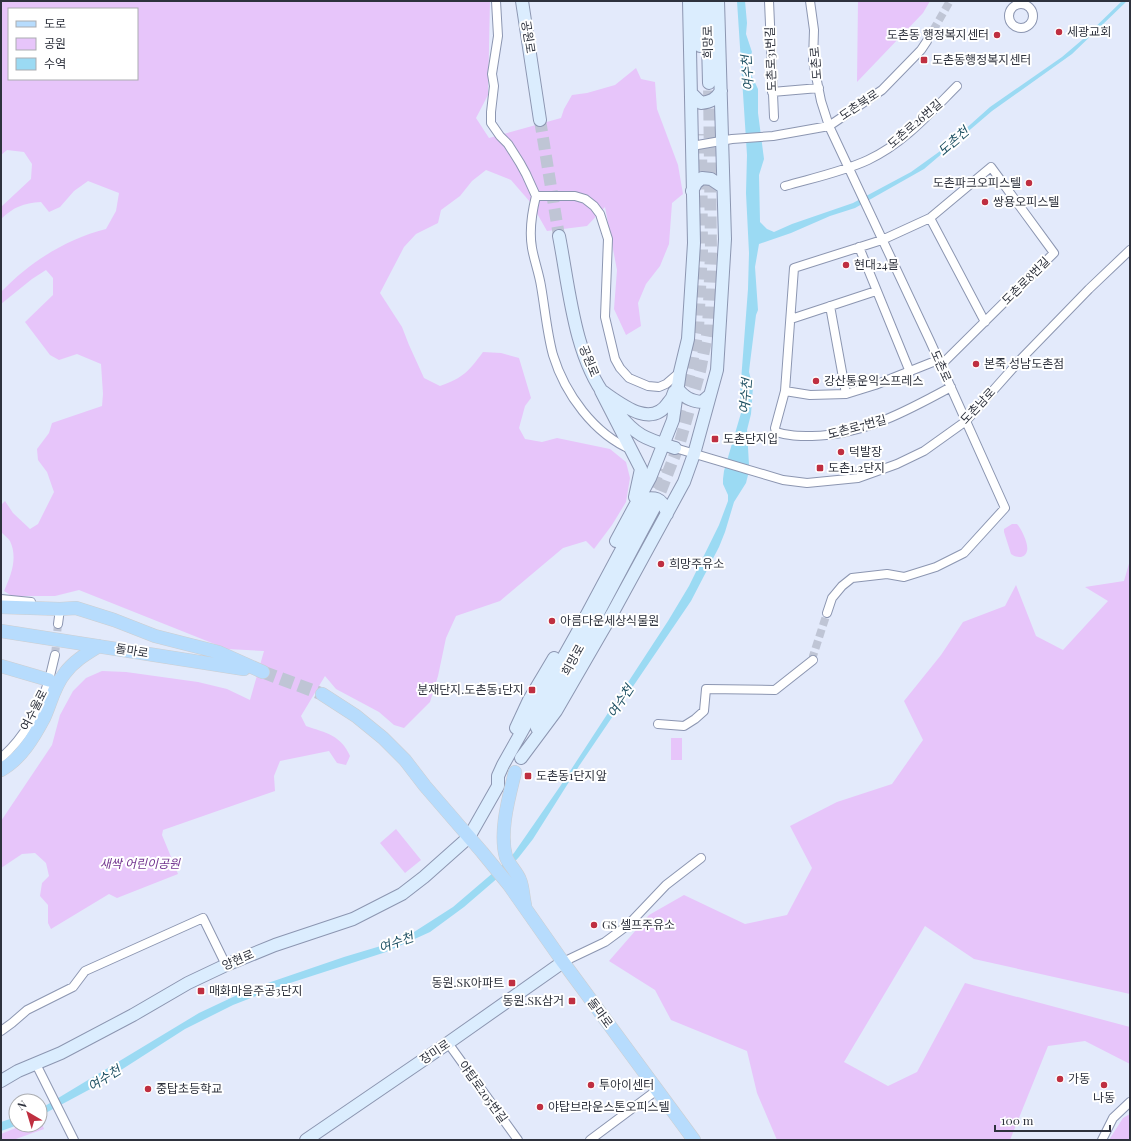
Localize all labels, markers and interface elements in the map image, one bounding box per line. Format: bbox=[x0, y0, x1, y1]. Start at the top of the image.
legend bbox=[8, 8, 138, 80]
text: 도로 bbox=[44, 15, 66, 31]
street label: 공원로 bbox=[518, 19, 539, 54]
place label: 세광교회 bbox=[1067, 23, 1111, 39]
street label: 희망로 bbox=[699, 25, 715, 59]
street label: 도촌로31번길 bbox=[761, 26, 779, 92]
place label: 도촌동 행정복지센터 bbox=[887, 26, 989, 42]
marker: 세광교회 bbox=[1054, 27, 1064, 37]
marker: 도촌동 행정복지센터 bbox=[992, 30, 1002, 40]
text: 공원 bbox=[44, 35, 66, 51]
street label: 도촌로 bbox=[806, 46, 824, 80]
place label: 도촌동행정복지센터 bbox=[932, 51, 1031, 67]
water label: 여수천 bbox=[737, 54, 756, 92]
text: 수역 bbox=[44, 55, 66, 71]
marker: 도촌동행정복지센터 bbox=[919, 55, 929, 65]
street label: 도촌북로 bbox=[836, 85, 881, 123]
street label: 도촌로26번길 bbox=[884, 95, 945, 151]
water label: 도촌천 bbox=[934, 122, 973, 159]
place label: 도촌파크오피스텔 bbox=[933, 174, 1021, 190]
marker: 도촌파크오피스텔 bbox=[1024, 178, 1034, 188]
place label: 쌍용오피스텔 bbox=[993, 193, 1059, 209]
marker: 쌍용오피스텔 bbox=[980, 197, 990, 207]
street label: 도촌로8번길 bbox=[998, 253, 1053, 308]
place label: 현대24몰 bbox=[854, 256, 899, 272]
marker: 현대24몰 bbox=[841, 260, 851, 270]
street label: 공원로 bbox=[576, 342, 604, 379]
street label: 도촌로 bbox=[928, 347, 956, 384]
place label: 본죽 성남도촌점 bbox=[984, 355, 1064, 371]
marker: 본죽 성남도촌점 bbox=[971, 359, 981, 369]
place label: 강산통운익스프레스 bbox=[824, 372, 923, 388]
water label: 여수천 bbox=[734, 376, 755, 415]
marker: 강산통운익스프레스 bbox=[811, 376, 821, 386]
street label: 도촌남로 bbox=[956, 384, 998, 427]
street label: 도촌로7번길 bbox=[826, 411, 888, 442]
place label: 도촌단지입 bbox=[723, 430, 778, 446]
marker: 도촌단지입 bbox=[710, 434, 720, 444]
place label: 덕발장 bbox=[849, 443, 882, 459]
marker: 덕발장 bbox=[836, 447, 846, 457]
place label: 도촌1.2단지 bbox=[828, 459, 885, 475]
marker: 도촌1.2단지 bbox=[815, 463, 825, 473]
place label: 희망주유소 bbox=[669, 555, 724, 571]
marker: 희망주유소 bbox=[656, 559, 666, 569]
place label: 아름다운세상식물원 bbox=[560, 612, 659, 628]
marker: 아름다운세상식물원 bbox=[547, 616, 557, 626]
street label: 돌마로 bbox=[115, 640, 150, 661]
street label: 희망로 bbox=[557, 641, 587, 678]
water label: 여수천 bbox=[603, 680, 637, 720]
place label: 분재단지.도촌동1단지 bbox=[417, 681, 524, 697]
marker: 분재단지.도촌동1단지 bbox=[527, 685, 537, 695]
street label: 여수울로 bbox=[16, 686, 50, 733]
place label: 도촌동1단지앞 bbox=[536, 767, 607, 783]
marker: 도촌동1단지앞 bbox=[523, 771, 533, 781]
park label: 새싹 어린이공원 bbox=[100, 855, 181, 871]
place label: GS 셀프주유소 bbox=[602, 916, 675, 932]
marker: GS 셀프주유소 bbox=[589, 920, 599, 930]
water label: 여수천 bbox=[376, 927, 417, 956]
street label: 양현로 bbox=[219, 945, 256, 973]
place label: 동원.SK아파트 bbox=[431, 974, 504, 990]
marker: 동원.SK아파트 bbox=[507, 978, 517, 988]
place label: 매화마을주공3단지 bbox=[209, 982, 303, 998]
marker: 매화마을주공3단지 bbox=[196, 986, 206, 996]
place label: 동원.SK삼거 bbox=[502, 992, 564, 1008]
street label: 돌마로 bbox=[585, 994, 617, 1031]
marker: 동원.SK삼거 bbox=[567, 996, 577, 1006]
street label: 장미로 bbox=[416, 1035, 453, 1067]
street label: 야탑로205번길 bbox=[456, 1057, 512, 1126]
water label: 여수천 bbox=[84, 1060, 124, 1094]
place label: 가동 bbox=[1068, 1070, 1090, 1086]
marker: 가동 bbox=[1055, 1074, 1065, 1084]
place label: 투아이센터 bbox=[599, 1076, 654, 1092]
place label: 중탑초등학교 bbox=[156, 1080, 222, 1096]
marker: 투아이센터 bbox=[586, 1080, 596, 1090]
marker: 나동 bbox=[1099, 1080, 1109, 1090]
marker: 중탑초등학교 bbox=[143, 1084, 153, 1094]
place label: 나동 bbox=[1093, 1089, 1115, 1105]
north arrow bbox=[8, 1093, 48, 1133]
text: N bbox=[14, 1096, 29, 1113]
place label: 야탑브라운스톤오피스텔 bbox=[548, 1098, 669, 1114]
marker: 야탑브라운스톤오피스텔 bbox=[535, 1102, 545, 1112]
scale bar bbox=[995, 1107, 1110, 1133]
text: 100 m bbox=[1001, 1112, 1034, 1128]

